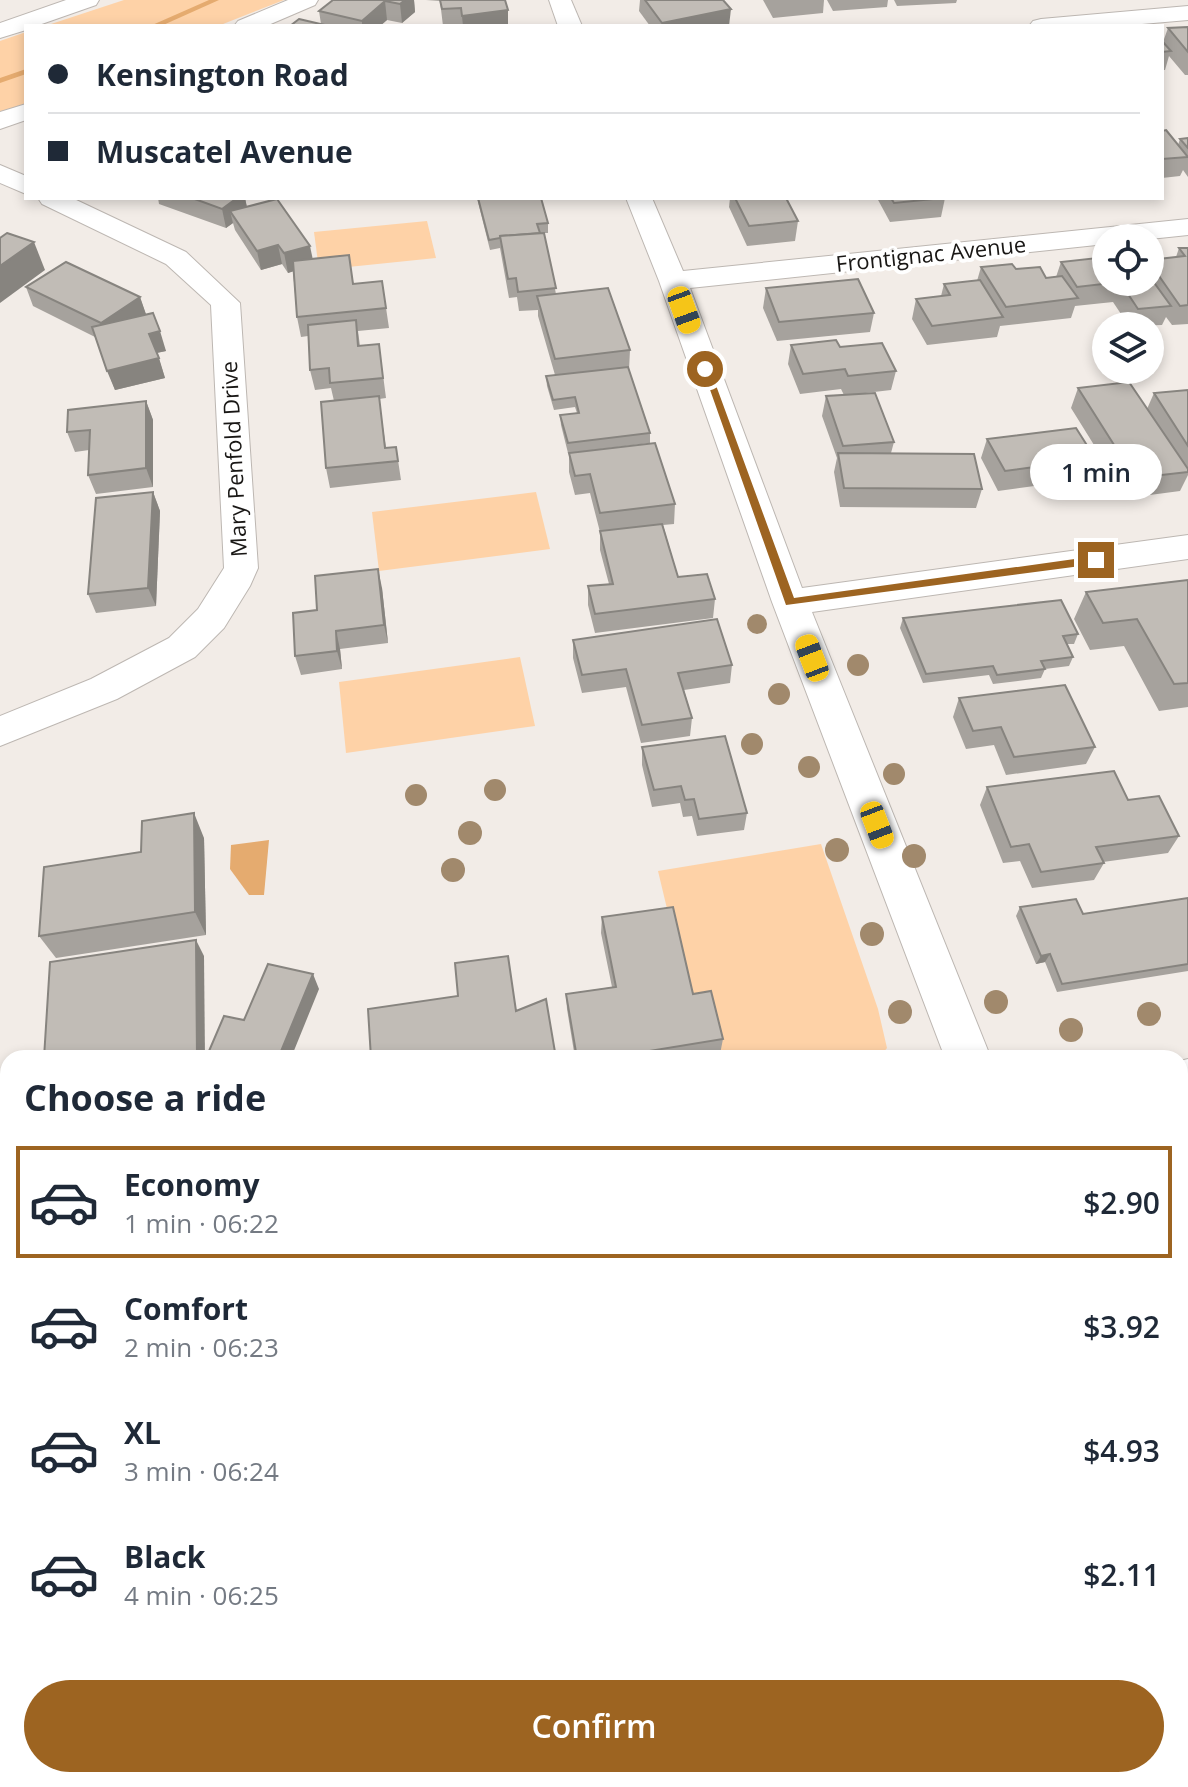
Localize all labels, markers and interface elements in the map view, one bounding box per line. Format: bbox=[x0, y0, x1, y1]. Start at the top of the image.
text: Kensington Road bbox=[96, 54, 349, 95]
text: Muscatel Avenue bbox=[96, 131, 353, 172]
map controls bbox=[1092, 224, 1164, 384]
button: locate bbox=[1092, 224, 1164, 296]
street label: Frontignac Avenue bbox=[834, 228, 1027, 278]
car bbox=[665, 283, 703, 337]
button: layers bbox=[1092, 312, 1164, 384]
route start bbox=[687, 351, 723, 387]
street label: Mary Penfold Drive bbox=[213, 360, 253, 558]
callout: 1 min bbox=[1030, 444, 1162, 500]
text: 1 min bbox=[1061, 454, 1131, 490]
route end bbox=[1078, 542, 1114, 578]
car bbox=[792, 631, 832, 685]
car bbox=[857, 798, 897, 852]
text: Choose a ride bbox=[24, 1073, 266, 1122]
text: Economy bbox=[124, 1164, 260, 1205]
icon: car bbox=[28, 1166, 100, 1238]
text: $2.90 bbox=[1083, 1182, 1160, 1223]
text: 1 min · 06:22 bbox=[124, 1205, 279, 1241]
text: Comfort bbox=[124, 1288, 248, 1329]
icon: car bbox=[28, 1290, 100, 1362]
text: $3.92 bbox=[1083, 1306, 1160, 1347]
text: 2 min · 06:23 bbox=[124, 1329, 279, 1365]
text: XL bbox=[124, 1412, 161, 1453]
icon: car bbox=[28, 1414, 100, 1486]
text: $4.93 bbox=[1083, 1430, 1160, 1471]
text: 3 min · 06:24 bbox=[124, 1453, 279, 1489]
text: Black bbox=[124, 1536, 205, 1577]
icon: car bbox=[28, 1538, 100, 1610]
text: $2.11 bbox=[1083, 1554, 1160, 1595]
text: 4 min · 06:25 bbox=[124, 1577, 279, 1613]
button: Confirm bbox=[24, 1680, 1164, 1772]

